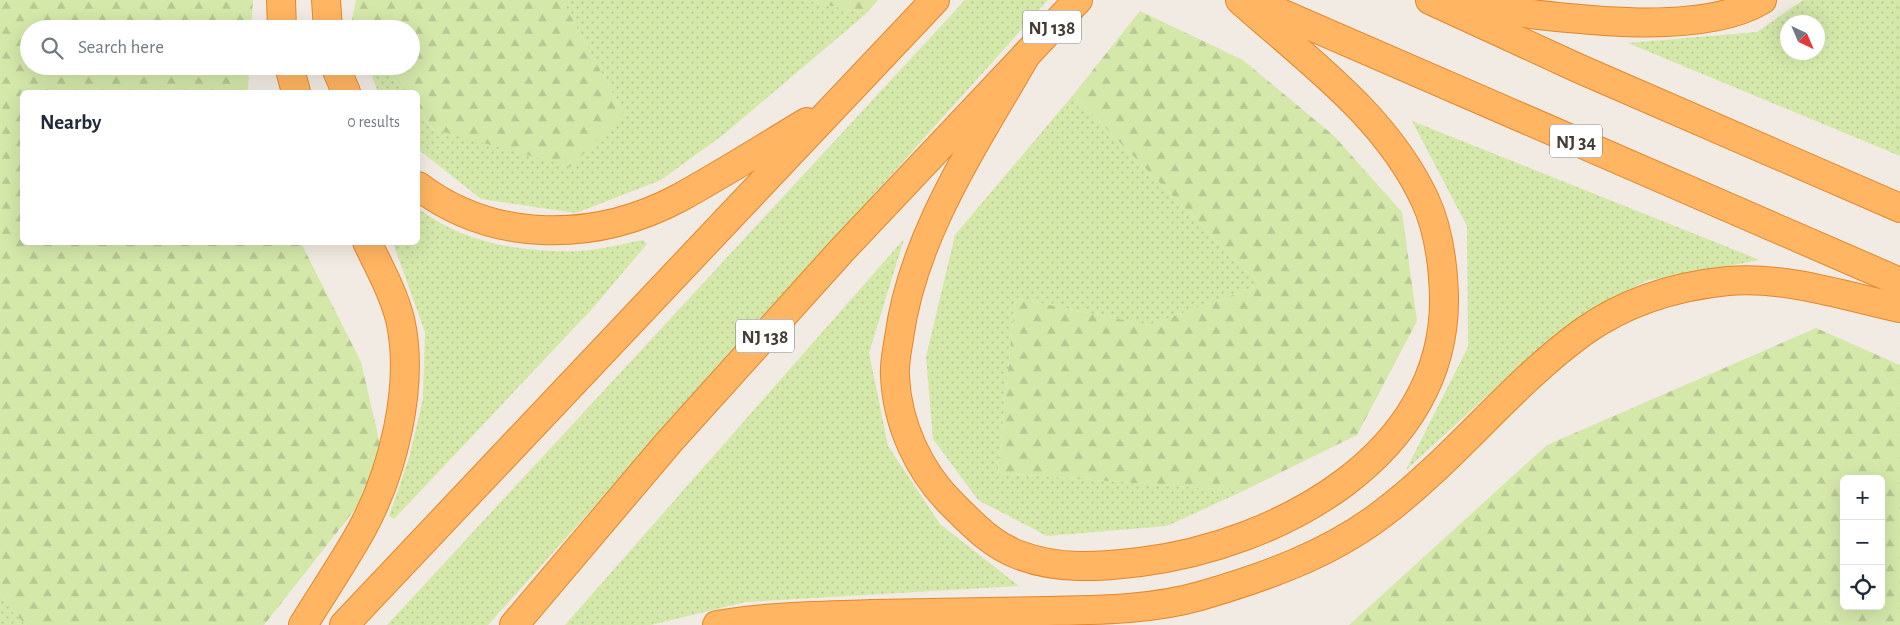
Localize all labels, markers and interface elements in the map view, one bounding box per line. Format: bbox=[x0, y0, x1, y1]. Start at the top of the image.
road number: NJ 138 bbox=[1023, 11, 1081, 44]
north arrow bbox=[1780, 15, 1825, 60]
search box bbox=[20, 20, 420, 75]
icon: search bbox=[38, 34, 66, 62]
text: Search here bbox=[78, 38, 164, 57]
text: Nearby bbox=[40, 112, 101, 133]
text: 0 results bbox=[347, 114, 400, 130]
road number: NJ 34 bbox=[1550, 124, 1602, 158]
road number: NJ 138 bbox=[736, 320, 794, 352]
map controls bbox=[1840, 475, 1885, 610]
button: + bbox=[1840, 475, 1885, 520]
button: − bbox=[1840, 520, 1885, 565]
button: locate bbox=[1840, 565, 1885, 610]

